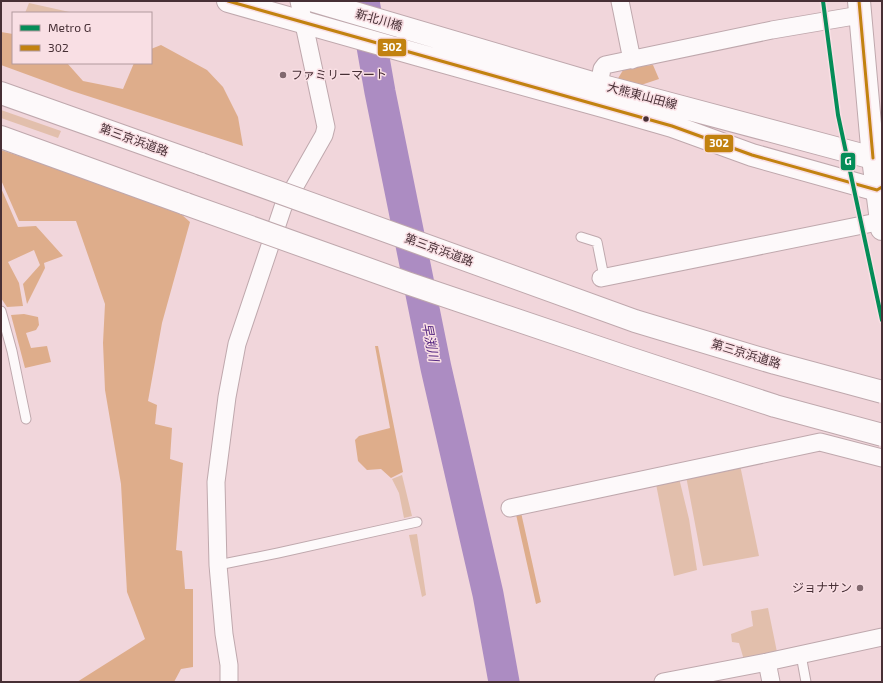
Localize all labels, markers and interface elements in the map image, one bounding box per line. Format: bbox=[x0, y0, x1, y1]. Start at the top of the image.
street label: 新北川橋 bbox=[354, 6, 404, 32]
legend bbox=[12, 12, 152, 64]
text: Metro G bbox=[48, 20, 91, 34]
line badge: 302 bbox=[377, 38, 407, 57]
text: 302 bbox=[48, 40, 69, 54]
text: 302 bbox=[382, 40, 402, 53]
place label: ファミリーマート bbox=[291, 67, 387, 81]
marker: ファミリーマート bbox=[278, 70, 288, 80]
street label: 大熊東山田線 bbox=[606, 79, 679, 111]
unlabelled marker bbox=[641, 114, 651, 124]
street label: 第三京浜道路 bbox=[98, 120, 171, 158]
line badge: 302 bbox=[704, 134, 734, 153]
text: 302 bbox=[709, 136, 729, 149]
line badge: G bbox=[840, 152, 856, 171]
text: G bbox=[844, 154, 852, 167]
street label: 第三京浜道路 bbox=[403, 230, 476, 268]
water label: 早渕川 bbox=[419, 321, 443, 365]
street label: 第三京浜道路 bbox=[710, 336, 783, 370]
place label: ジョナサン bbox=[792, 580, 852, 594]
marker: ジョナサン bbox=[855, 583, 865, 593]

